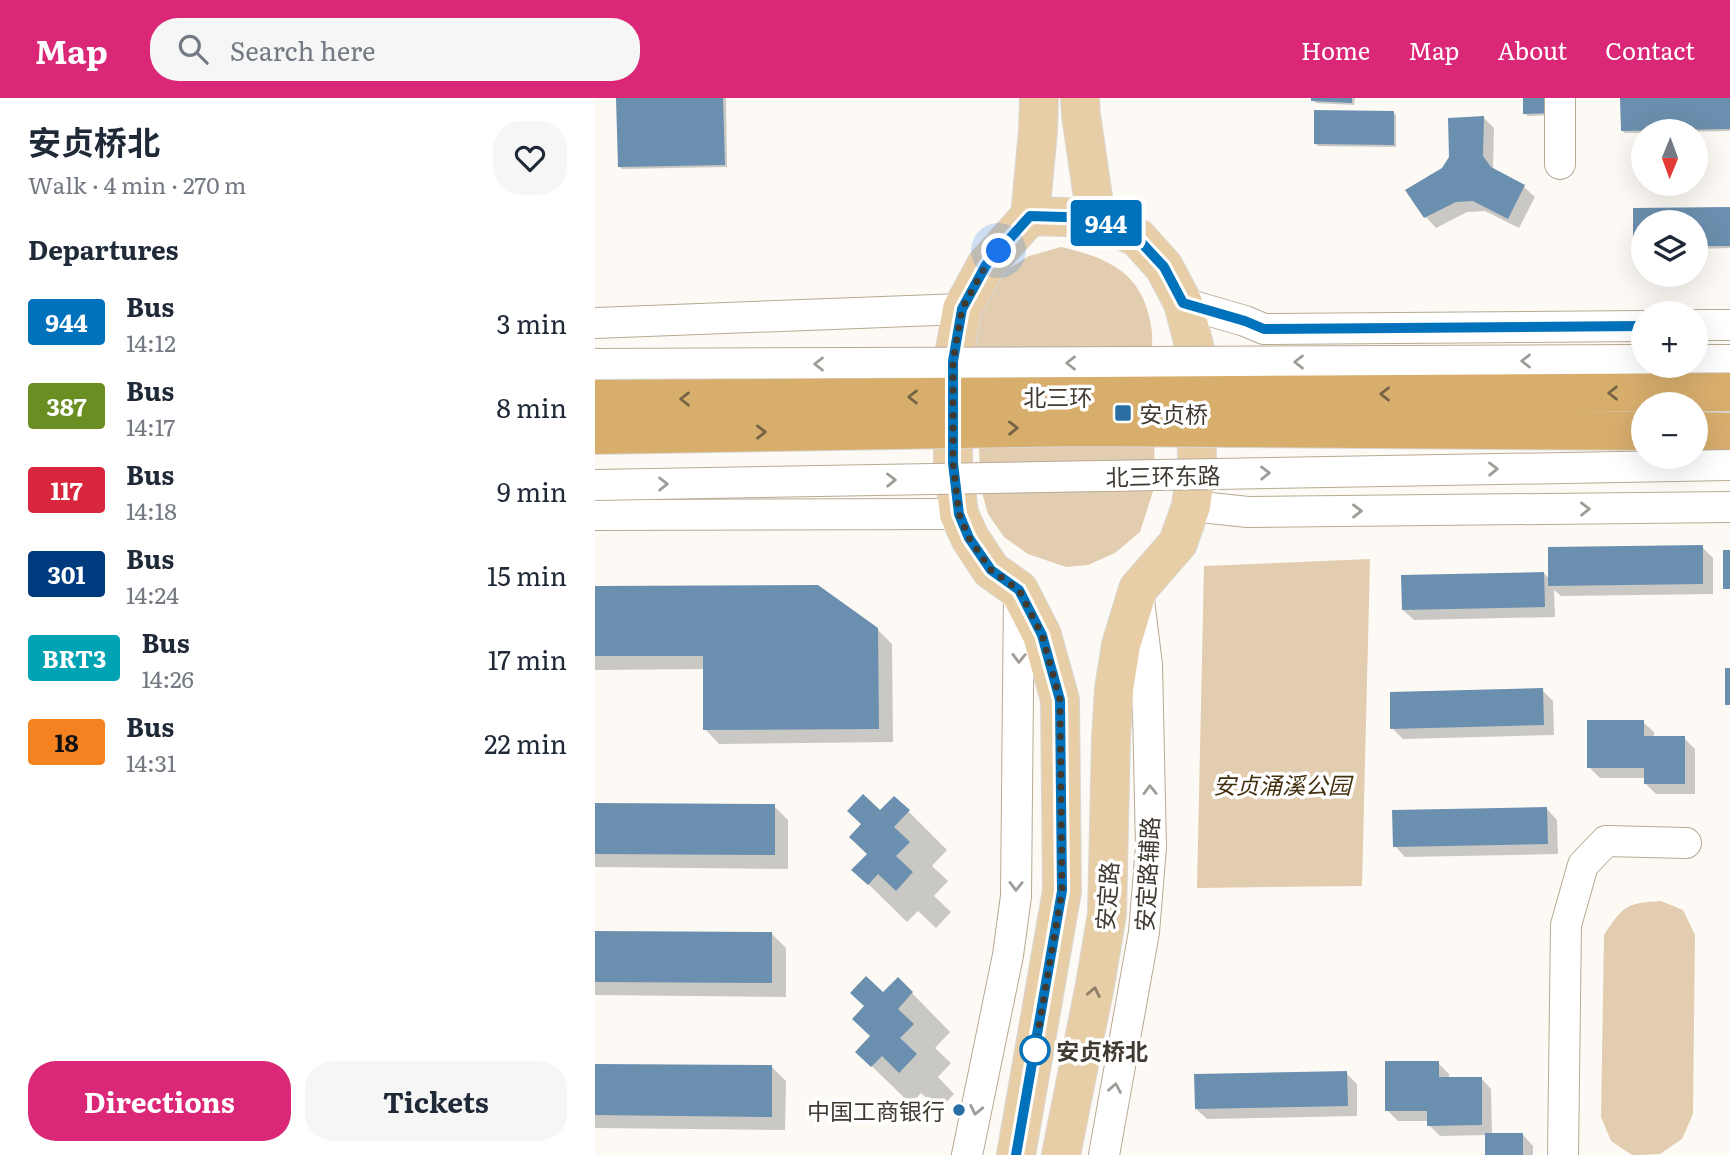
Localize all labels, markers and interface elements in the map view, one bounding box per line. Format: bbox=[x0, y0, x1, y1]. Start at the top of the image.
search box bbox=[150, 18, 640, 81]
text: Map bbox=[35, 25, 108, 74]
icon: search bbox=[174, 30, 212, 68]
text: Search here bbox=[230, 30, 376, 69]
text: Home bbox=[1301, 32, 1370, 67]
text: Map bbox=[1408, 32, 1459, 67]
text: About bbox=[1497, 32, 1567, 67]
text: Contact bbox=[1605, 32, 1695, 67]
text: 安贞桥北 bbox=[28, 116, 160, 165]
north arrow bbox=[1631, 119, 1708, 196]
map controls bbox=[1631, 119, 1708, 469]
button: heart bbox=[493, 121, 567, 195]
text: Walk · 4 min · 270 m bbox=[28, 167, 246, 201]
line badge: 944 bbox=[1066, 200, 1146, 246]
text: 944 bbox=[1085, 205, 1127, 240]
button: layers bbox=[1631, 210, 1708, 287]
text: Departures bbox=[28, 229, 179, 268]
your location bbox=[981, 233, 1016, 268]
text: Bus bbox=[126, 286, 174, 325]
button: + bbox=[1631, 301, 1708, 378]
text: 3 min bbox=[497, 303, 567, 342]
text: 944 bbox=[45, 304, 88, 339]
text: 14:12 bbox=[126, 325, 176, 359]
one-way arrow bbox=[1520, 353, 1531, 369]
one-way arrow bbox=[1293, 354, 1303, 370]
one-way arrow bbox=[1065, 355, 1076, 371]
one-way arrow bbox=[813, 356, 824, 372]
text: Bus bbox=[126, 370, 174, 409]
street label: 北三环 bbox=[1024, 379, 1093, 413]
one-way arrow bbox=[1607, 385, 1618, 401]
one-way arrow bbox=[1380, 386, 1390, 402]
text: 8 min bbox=[496, 387, 567, 426]
text: 387 bbox=[46, 388, 87, 423]
one-way arrow bbox=[907, 389, 918, 405]
one-way arrow bbox=[680, 391, 690, 407]
button: − bbox=[1631, 392, 1708, 469]
place label: 安贞桥 bbox=[1139, 396, 1208, 430]
marker: 安贞桥 bbox=[1113, 403, 1133, 423]
text: 14:17 bbox=[126, 409, 175, 443]
one-way arrow bbox=[1008, 420, 1019, 436]
one-way arrow bbox=[756, 424, 767, 440]
text: Bus bbox=[126, 454, 174, 493]
street label: 北三环东路 bbox=[1105, 457, 1221, 493]
one-way arrow bbox=[1488, 461, 1498, 477]
one-way arrow bbox=[1260, 465, 1271, 481]
text: 9 min bbox=[497, 471, 567, 510]
text: 117 bbox=[50, 472, 83, 507]
one-way arrow bbox=[885, 472, 896, 487]
one-way arrow bbox=[658, 476, 669, 491]
text: 14:18 bbox=[126, 493, 177, 527]
one-way arrow bbox=[1580, 501, 1591, 516]
one-way arrow bbox=[1353, 503, 1363, 519]
text: Bus bbox=[126, 538, 174, 577]
text: 15 min bbox=[487, 555, 567, 594]
text: 301 bbox=[47, 556, 86, 591]
text: 14:24 bbox=[126, 577, 179, 611]
text: Bus bbox=[141, 622, 190, 661]
text: 17 min bbox=[488, 639, 567, 678]
text: BRT3 bbox=[42, 640, 106, 675]
one-way arrow bbox=[1011, 653, 1026, 664]
text: 14:26 bbox=[141, 661, 194, 695]
text: Bus bbox=[126, 706, 174, 745]
text: 22 min bbox=[484, 723, 567, 762]
text: 18 bbox=[54, 724, 79, 759]
text: 14:31 bbox=[126, 745, 176, 779]
park label: 安贞涌溪公园 bbox=[1213, 767, 1354, 801]
one-way arrow bbox=[1142, 784, 1158, 794]
street label: 安定路辅路 bbox=[1126, 816, 1166, 932]
street label: 安定路 bbox=[1087, 860, 1125, 932]
one-way arrow bbox=[1008, 881, 1024, 892]
one-way arrow bbox=[1086, 986, 1101, 998]
place label: 安贞桥北 bbox=[1056, 1033, 1148, 1067]
marker: 安贞桥北 bbox=[1020, 1035, 1050, 1065]
button: Directions bbox=[28, 1061, 291, 1141]
button: Tickets bbox=[305, 1061, 567, 1141]
one-way arrow bbox=[1107, 1082, 1122, 1094]
place label: 中国工商银行 bbox=[807, 1093, 945, 1127]
marker: 中国工商银行 bbox=[951, 1102, 967, 1118]
one-way arrow bbox=[970, 1103, 985, 1115]

